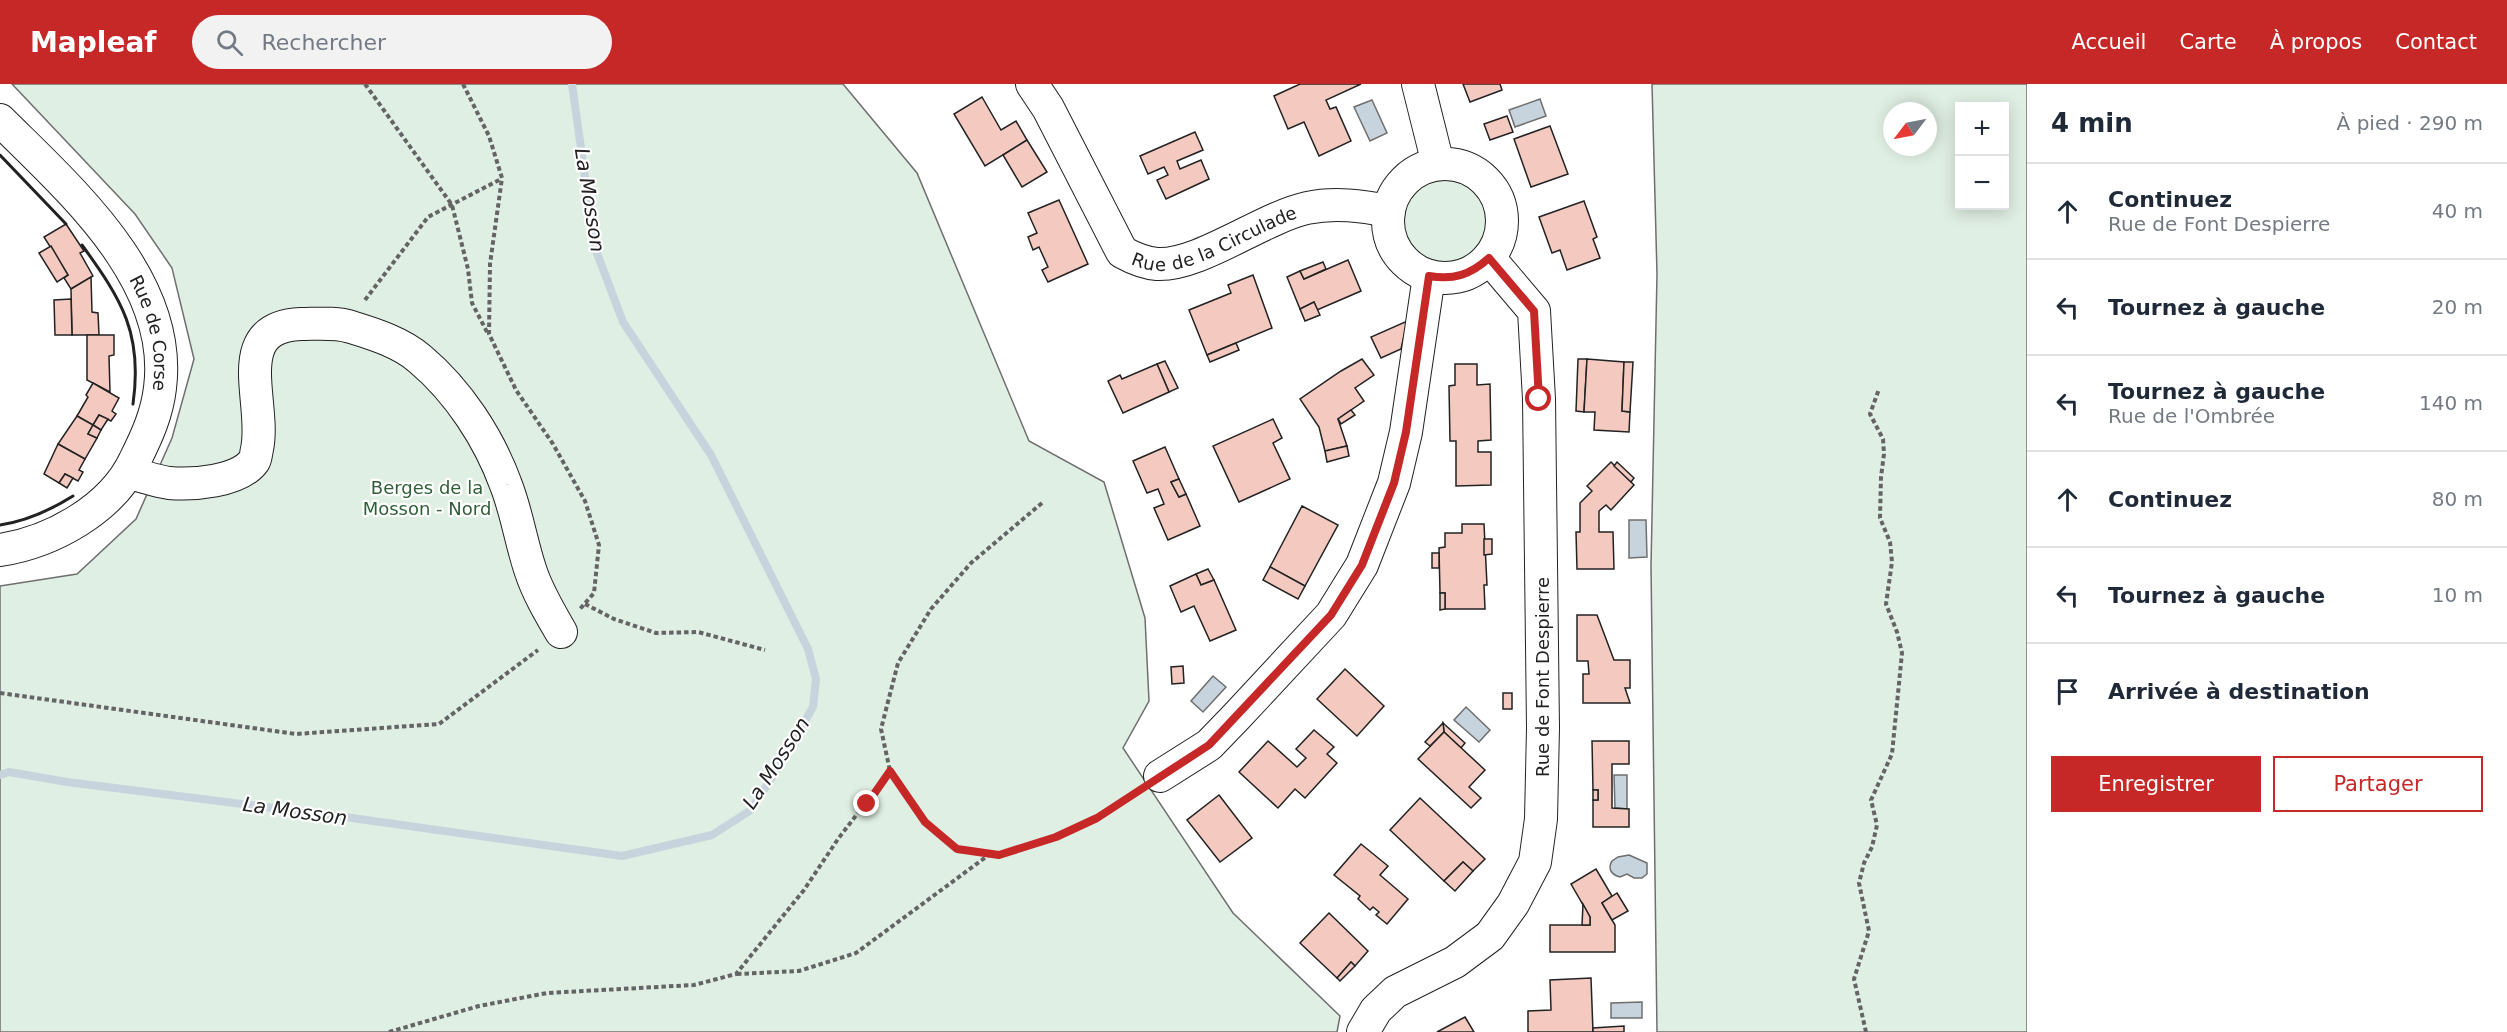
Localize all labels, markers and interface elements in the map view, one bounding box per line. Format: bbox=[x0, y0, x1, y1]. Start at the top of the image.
search box bbox=[192, 15, 612, 69]
text: Mapleaf bbox=[30, 26, 156, 59]
icon: search bbox=[213, 26, 246, 59]
text: Rechercher bbox=[261, 30, 386, 55]
text: Accueil bbox=[2071, 30, 2146, 54]
text: Carte bbox=[2179, 30, 2237, 54]
text: À propos bbox=[2270, 30, 2362, 54]
text: Contact bbox=[2395, 30, 2477, 54]
north arrow bbox=[1883, 102, 1937, 156]
map controls bbox=[1955, 102, 2009, 210]
button: + bbox=[1955, 102, 2009, 156]
text: 4 min bbox=[2051, 108, 2133, 138]
text: À pied · 290 m bbox=[2337, 111, 2483, 135]
water label: La Mosson bbox=[570, 146, 610, 254]
button: − bbox=[1955, 156, 2009, 210]
text: Continuez bbox=[2108, 187, 2232, 212]
icon: ahead bbox=[2051, 195, 2084, 228]
text: 40 m bbox=[2432, 199, 2483, 223]
street label: Rue de la Circulade bbox=[1129, 201, 1299, 275]
text: Rue de Font Despierre bbox=[2108, 212, 2330, 236]
street label: Rue de Corse bbox=[126, 271, 172, 392]
icon: left bbox=[2051, 291, 2084, 324]
text: Tournez à gauche bbox=[2108, 295, 2325, 320]
text: 20 m bbox=[2432, 295, 2483, 319]
text: Tournez à gauche bbox=[2108, 379, 2325, 404]
route start bbox=[1525, 385, 1551, 411]
icon: left bbox=[2051, 387, 2084, 420]
text: 140 m bbox=[2419, 391, 2483, 415]
text: Rue de l'Ombrée bbox=[2108, 404, 2275, 428]
park label: Berges de la Mosson - Nord bbox=[363, 477, 491, 519]
icon: ahead bbox=[2051, 483, 2084, 516]
text: Continuez bbox=[2108, 487, 2232, 512]
text: 80 m bbox=[2432, 487, 2483, 511]
street label: Rue de Font Despierre bbox=[1532, 577, 1553, 777]
icon: left bbox=[2051, 579, 2084, 612]
text: Tournez à gauche bbox=[2108, 583, 2325, 608]
text: 10 m bbox=[2432, 583, 2483, 607]
icon: arrive bbox=[2051, 675, 2084, 708]
text: Arrivée à destination bbox=[2108, 679, 2370, 704]
water label: La Mosson bbox=[737, 712, 815, 814]
button: Enregistrer bbox=[2051, 756, 2261, 812]
button: Partager bbox=[2273, 756, 2483, 812]
route end bbox=[853, 790, 879, 816]
water label: La Mosson bbox=[241, 792, 349, 830]

